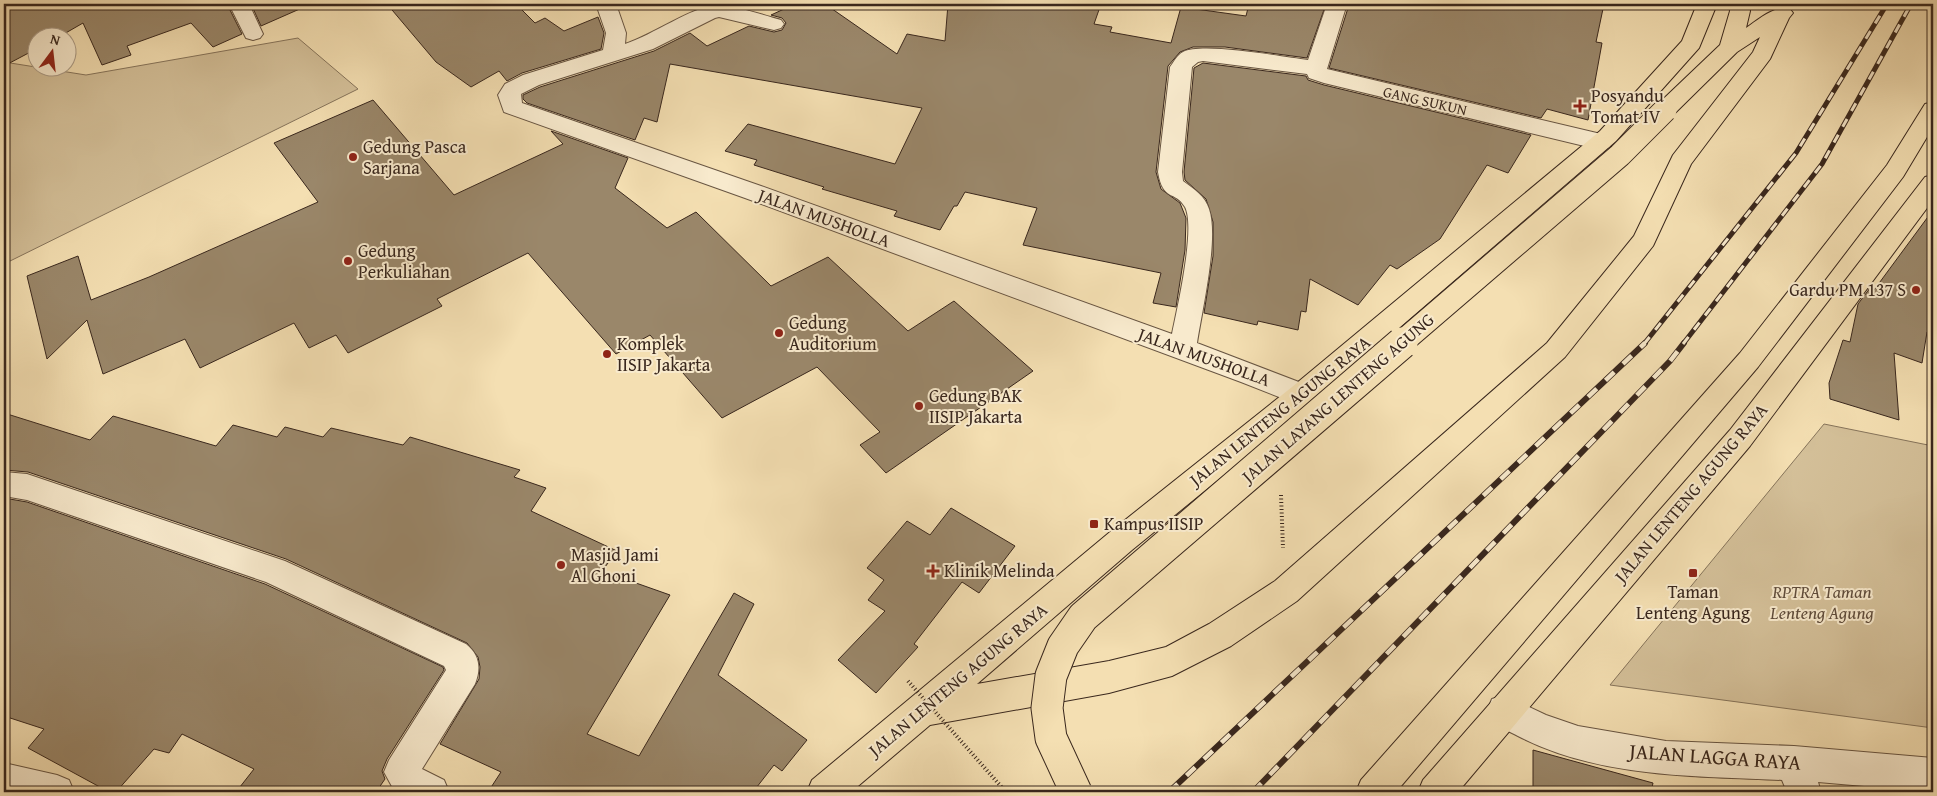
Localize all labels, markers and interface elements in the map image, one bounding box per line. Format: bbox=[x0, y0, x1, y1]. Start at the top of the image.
north arrow bbox=[28, 28, 78, 78]
text: N bbox=[48, 29, 63, 50]
street label: GANG SUKUN bbox=[1381, 81, 1469, 120]
place label: Posyandu Tomat IV bbox=[1591, 82, 1664, 130]
marker: Posyandu Tomat IV bbox=[1573, 99, 1587, 113]
place label: Gedung Pasca Sarjana bbox=[363, 133, 467, 181]
marker: Gedung Pasca Sarjana bbox=[347, 151, 359, 163]
street label: JALAN MUSHOLLA bbox=[752, 180, 894, 254]
place label: Gedung Perkuliahan bbox=[358, 237, 450, 285]
marker: Gedung Perkuliahan bbox=[342, 255, 354, 267]
place label: Gardu PM 137 S bbox=[1789, 276, 1906, 303]
marker: Gardu PM 137 S bbox=[1910, 284, 1922, 296]
street label: JALAN LAYANG LENTENG AGUNG bbox=[1234, 306, 1440, 490]
place label: Gedung Auditorium bbox=[789, 309, 877, 357]
street label: JALAN MUSHOLLA bbox=[1132, 319, 1274, 393]
marker: Gedung Auditorium bbox=[773, 327, 785, 339]
street label: JALAN LENTENG AGUNG RAYA bbox=[1182, 329, 1376, 494]
place label: Komplek IISIP Jakarta bbox=[617, 330, 711, 378]
marker: Komplek IISIP Jakarta bbox=[601, 348, 613, 360]
place label: Gedung BAK IISIP Jakarta bbox=[929, 382, 1023, 430]
street label: JALAN LENTENG AGUNG RAYA bbox=[1606, 397, 1774, 590]
marker: Gedung BAK IISIP Jakarta bbox=[913, 400, 925, 412]
place label: Kampus IISIP bbox=[1104, 510, 1204, 537]
marker: Kampus IISIP bbox=[1088, 518, 1100, 530]
place label: Masjid Jami Al Ghoni bbox=[571, 541, 659, 589]
place label: Klinik Melinda bbox=[944, 557, 1055, 584]
marker: Masjid Jami Al Ghoni bbox=[555, 559, 567, 571]
marker: Klinik Melinda bbox=[926, 564, 940, 578]
marker: Taman Lenteng Agung bbox=[1687, 567, 1699, 579]
place label: Taman Lenteng Agung bbox=[1636, 578, 1750, 626]
park label: RPTRA Taman Lenteng Agung bbox=[1769, 578, 1874, 626]
street label: JALAN LENTENG AGUNG RAYA bbox=[861, 596, 1053, 764]
street label: JALAN LAGGA RAYA bbox=[1625, 735, 1802, 778]

